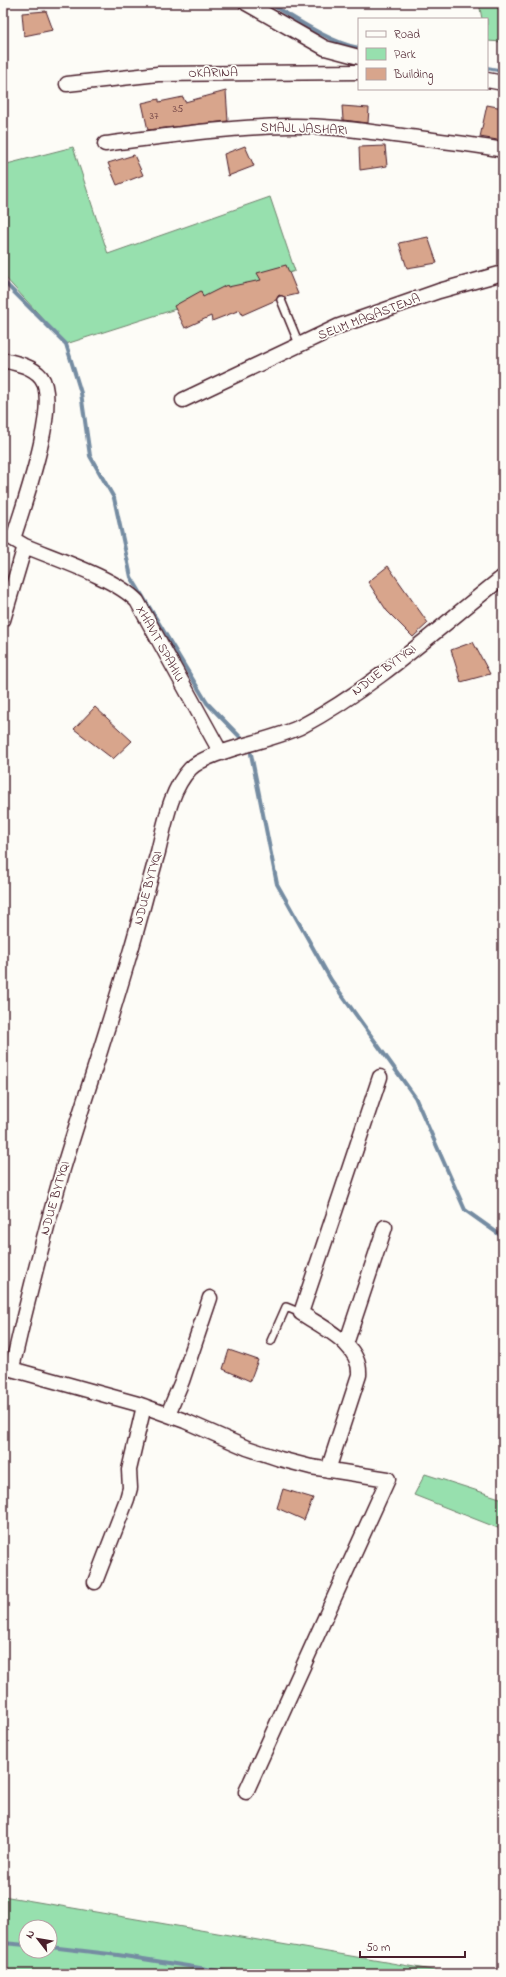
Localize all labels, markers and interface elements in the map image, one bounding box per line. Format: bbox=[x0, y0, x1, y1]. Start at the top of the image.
legend bbox=[358, 18, 488, 90]
text: Road bbox=[394, 26, 420, 44]
text: Park bbox=[394, 46, 416, 64]
street label: OKARINA bbox=[188, 63, 238, 83]
text: Building bbox=[393, 66, 433, 85]
house number: 35 bbox=[173, 101, 183, 117]
house number: 37 bbox=[149, 108, 159, 124]
street label: SMAJL JASHARI bbox=[260, 118, 348, 140]
street label: SELIM MAQASTENA bbox=[315, 289, 423, 345]
street label: XHAVIT SPAHIU bbox=[131, 602, 189, 686]
street label: NDUE BYTYQI bbox=[348, 639, 420, 701]
street label: NDUE BYTYQI bbox=[129, 849, 167, 927]
street label: NDUE BYTYQI bbox=[35, 1159, 75, 1237]
north arrow bbox=[18, 1919, 58, 1959]
text: N bbox=[22, 1927, 39, 1942]
scale bar bbox=[360, 1933, 465, 1959]
text: 50 m bbox=[366, 1939, 390, 1957]

